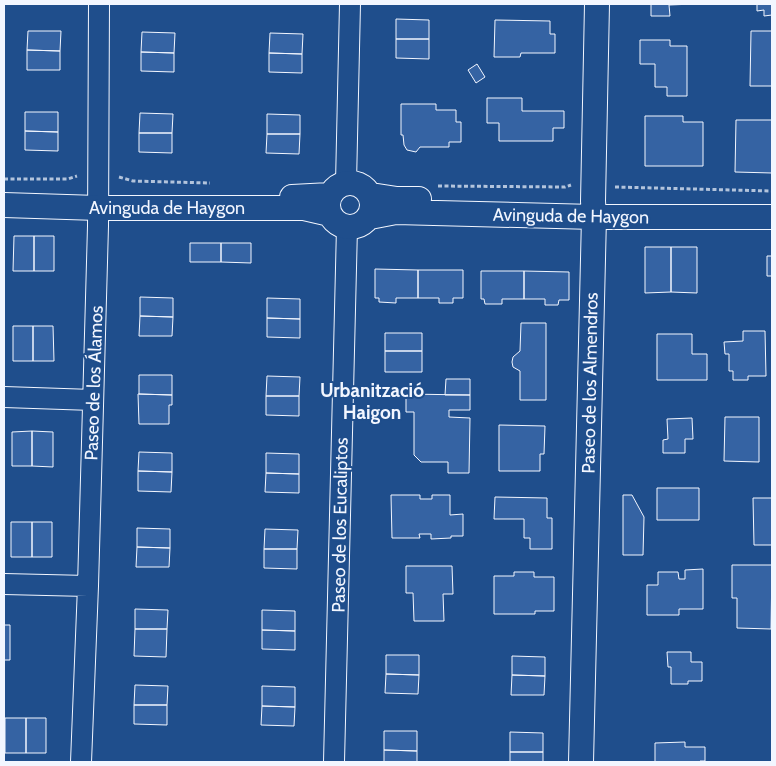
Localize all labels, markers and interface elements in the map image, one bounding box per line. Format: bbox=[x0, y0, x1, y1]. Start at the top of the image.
street label: Avinguda de Haygon bbox=[89, 197, 245, 219]
street label: Avinguda de Haygon bbox=[493, 204, 649, 228]
street label: Paseo de los Almendros bbox=[577, 292, 603, 474]
street label: Paseo de los Álamos bbox=[80, 305, 108, 461]
district label: Urbanització Haigon bbox=[320, 379, 424, 424]
street label: Paseo de los Eucaliptos bbox=[327, 437, 353, 613]

